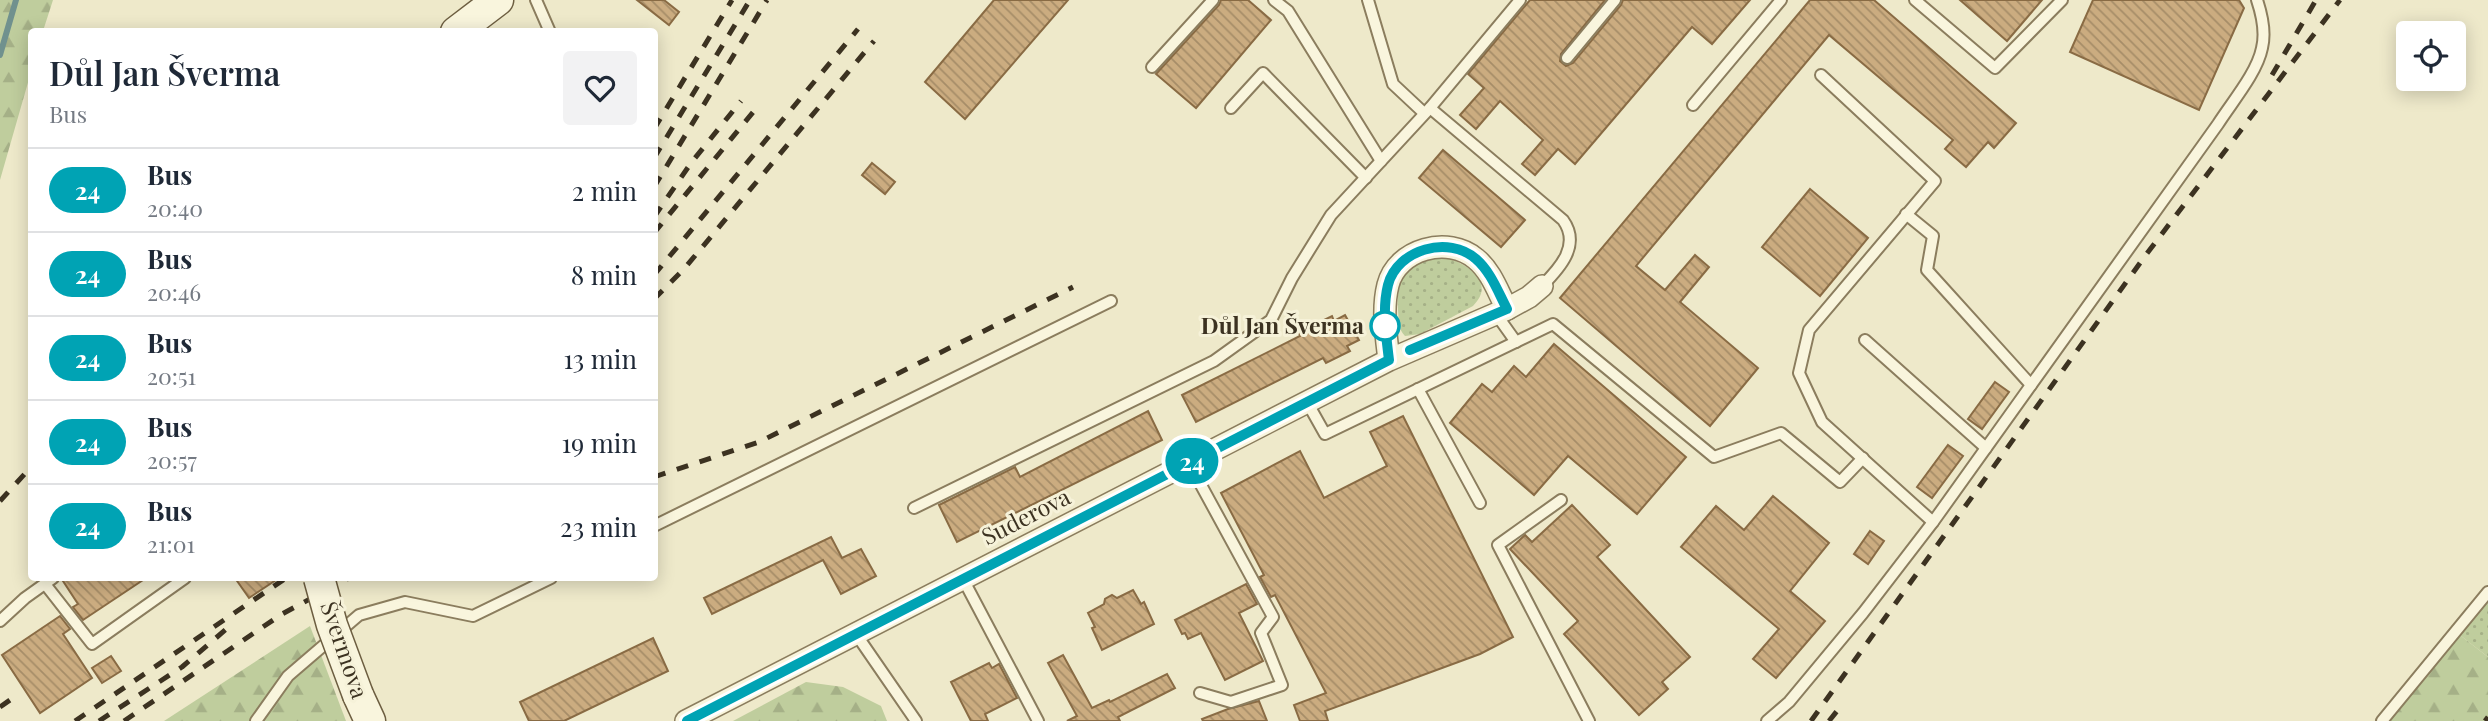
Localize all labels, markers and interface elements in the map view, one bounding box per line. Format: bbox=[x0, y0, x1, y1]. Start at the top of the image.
map controls bbox=[2396, 21, 2466, 91]
button: locate bbox=[2396, 21, 2466, 91]
text: Důl Jan Šverma bbox=[49, 50, 280, 94]
button: heart bbox=[563, 51, 637, 125]
text: Bus bbox=[49, 98, 87, 129]
text: Bus bbox=[147, 157, 192, 192]
text: 2 min bbox=[572, 173, 637, 208]
text: 24 bbox=[75, 174, 100, 206]
text: 20:40 bbox=[147, 192, 203, 223]
text: Bus bbox=[147, 241, 192, 276]
text: 8 min bbox=[571, 257, 637, 292]
text: 24 bbox=[75, 258, 100, 290]
text: 20:46 bbox=[147, 276, 201, 307]
place label: Důl Jan Šverma bbox=[1201, 309, 1364, 340]
marker: Důl Jan Šverma bbox=[1370, 311, 1400, 341]
text: Bus bbox=[147, 325, 192, 360]
text: 13 min bbox=[563, 341, 637, 376]
text: 24 bbox=[75, 342, 100, 374]
text: 20:51 bbox=[147, 360, 196, 391]
text: Bus bbox=[147, 409, 192, 444]
text: 19 min bbox=[561, 425, 637, 460]
text: 24 bbox=[75, 426, 100, 458]
line badge: 24 bbox=[1160, 438, 1224, 484]
text: 20:57 bbox=[147, 444, 197, 475]
text: 24 bbox=[1179, 445, 1205, 477]
street label: Suderova bbox=[976, 480, 1075, 551]
text: Bus bbox=[147, 493, 192, 528]
text: 23 min bbox=[560, 509, 637, 544]
text: 24 bbox=[75, 510, 100, 542]
text: 21:01 bbox=[147, 528, 195, 559]
street label: Švermova bbox=[314, 597, 377, 703]

